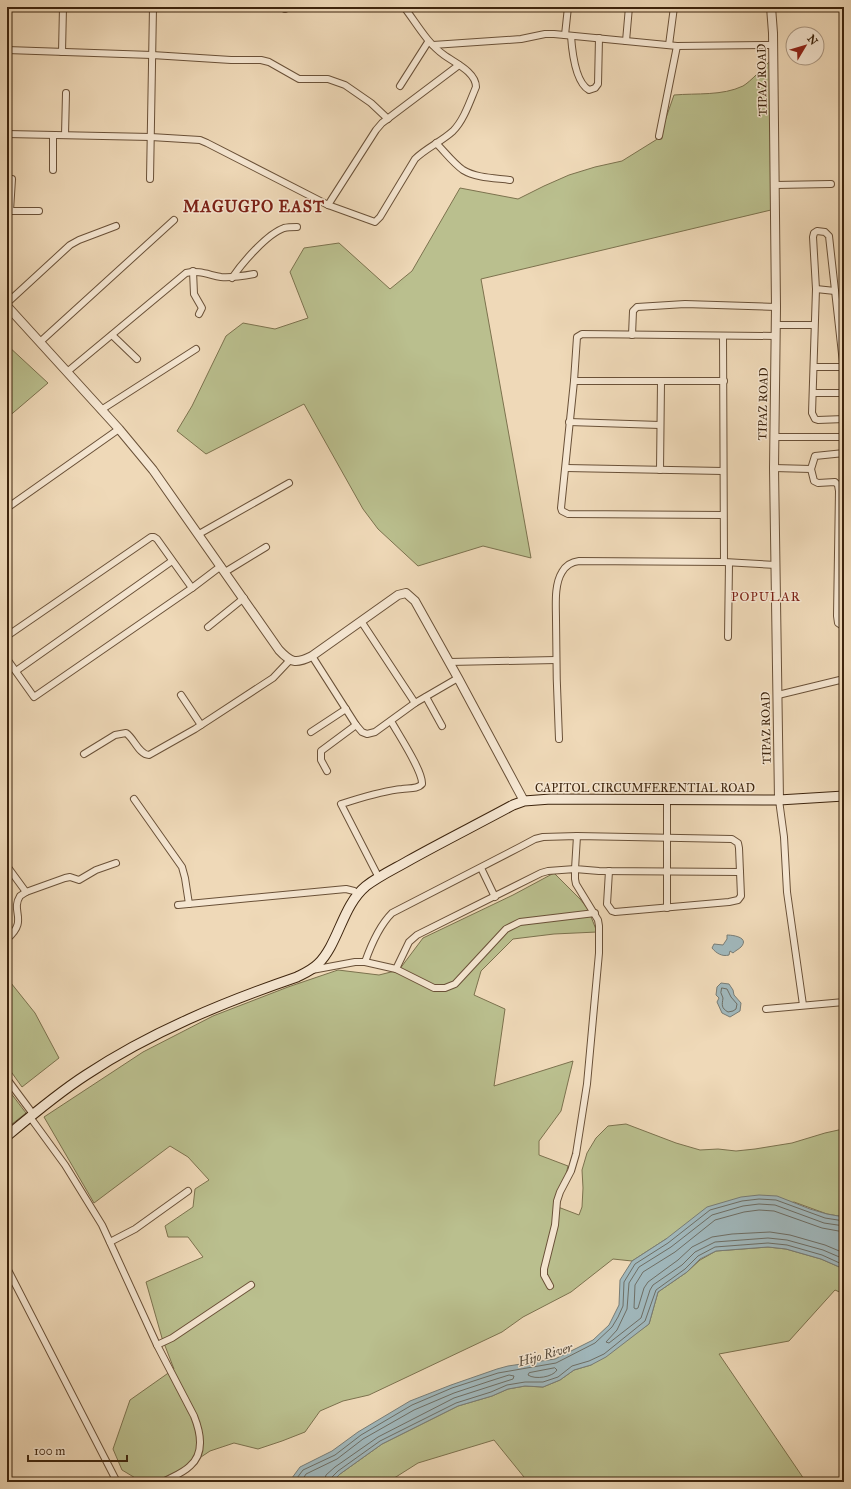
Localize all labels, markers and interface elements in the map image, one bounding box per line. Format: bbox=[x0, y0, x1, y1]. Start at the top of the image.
north arrow bbox=[785, 26, 825, 66]
text: N bbox=[804, 32, 821, 48]
street label: TIPAZ ROAD bbox=[754, 43, 770, 117]
district label: MAGUGPO EAST bbox=[183, 197, 325, 216]
street label: TIPAZ ROAD bbox=[755, 367, 771, 441]
district label: POPULAR bbox=[731, 589, 801, 605]
street label: TIPAZ ROAD bbox=[758, 691, 774, 765]
street label: CAPITOL CIRCUMFERENTIAL ROAD bbox=[535, 781, 755, 795]
water label: Hijo River bbox=[515, 1339, 575, 1371]
scale bar bbox=[28, 1437, 127, 1463]
text: 100 m bbox=[34, 1444, 65, 1458]

